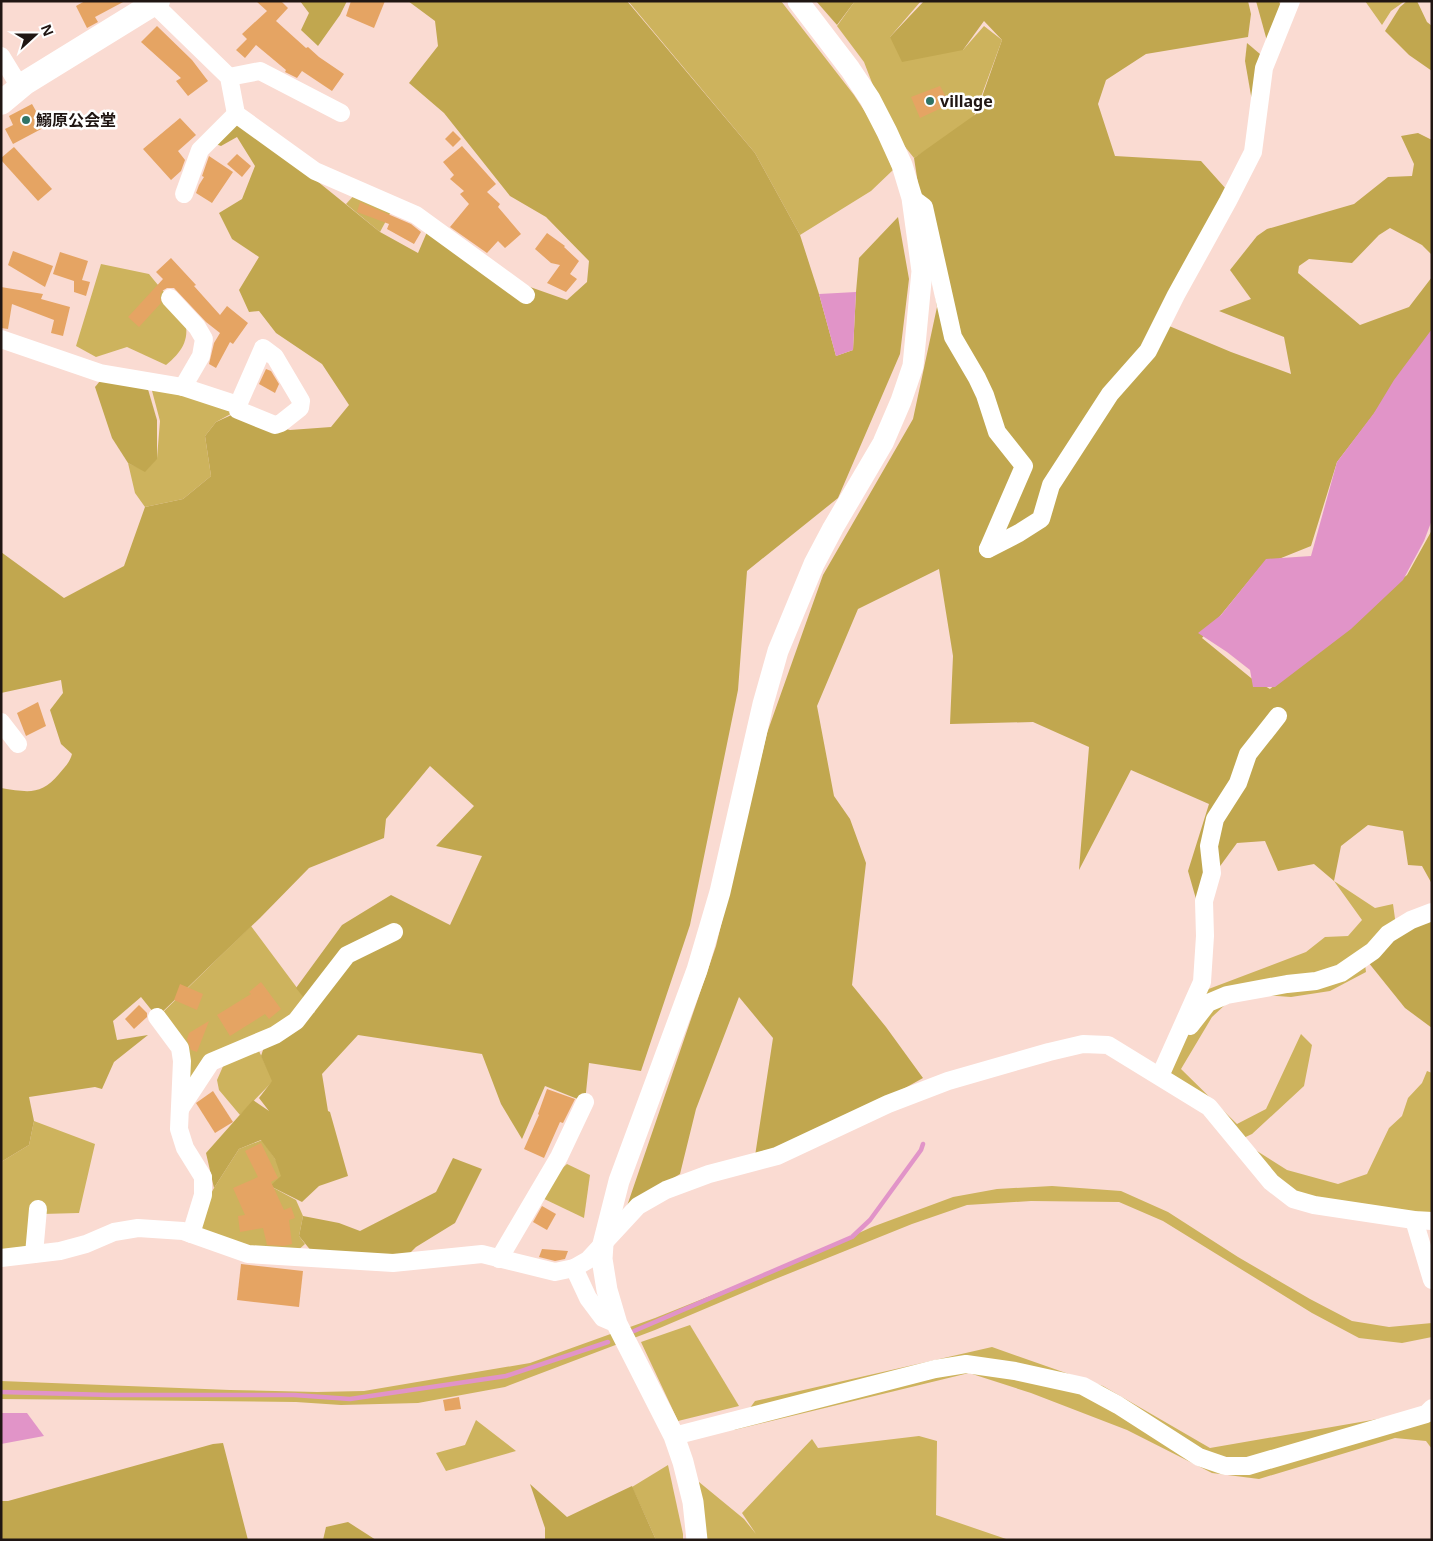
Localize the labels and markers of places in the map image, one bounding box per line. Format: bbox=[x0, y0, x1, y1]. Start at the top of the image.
place label: village bbox=[940, 90, 993, 112]
marker: village bbox=[924, 95, 936, 107]
place label: 鰯原公会堂 bbox=[36, 109, 116, 131]
marker: 鰯原公会堂 bbox=[20, 114, 32, 126]

